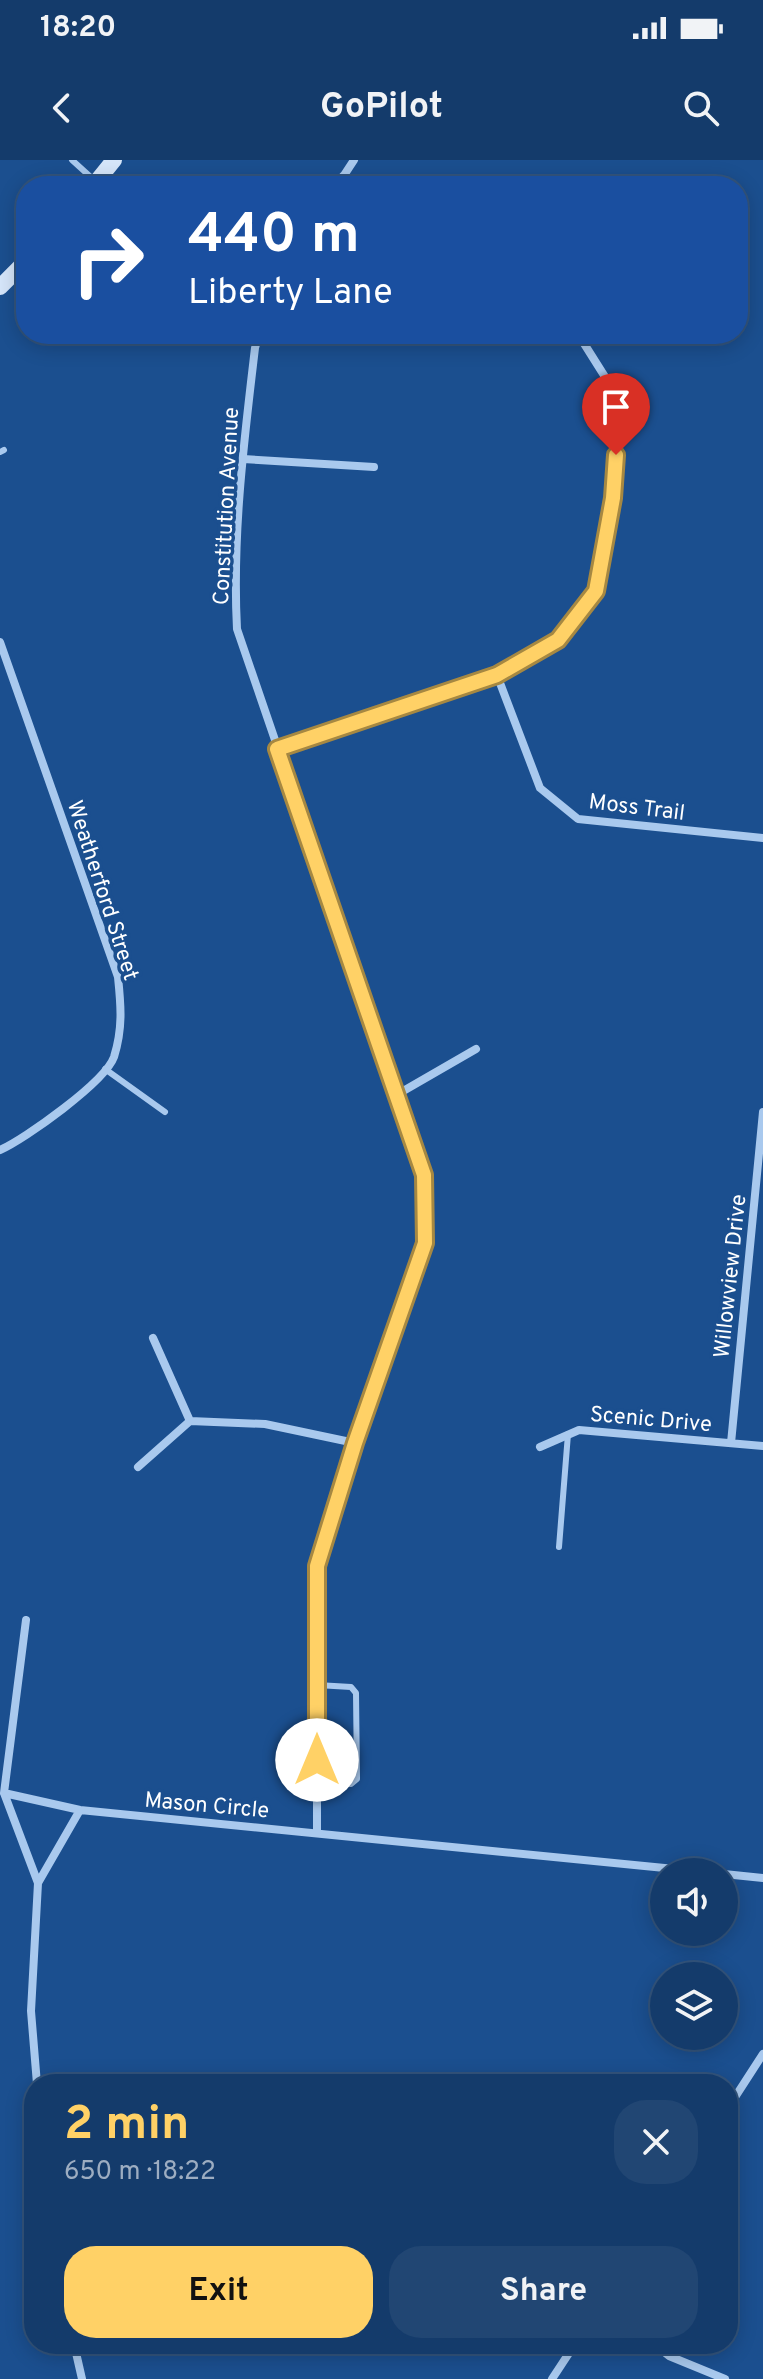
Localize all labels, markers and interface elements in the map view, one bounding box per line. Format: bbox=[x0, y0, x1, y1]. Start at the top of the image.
text: 18:20 bbox=[40, 10, 116, 47]
text: GoPilot bbox=[320, 85, 443, 131]
icon: back bbox=[40, 86, 84, 130]
icon: search bbox=[679, 86, 723, 130]
text: 440 m bbox=[188, 202, 360, 272]
icon: right bbox=[56, 208, 160, 312]
text: Liberty Lane bbox=[188, 271, 393, 317]
pin bbox=[582, 373, 650, 455]
icon: arrive bbox=[594, 385, 638, 429]
street label: Constitution Avenue bbox=[209, 406, 246, 606]
street label: Moss Trail bbox=[587, 789, 686, 828]
street label: Weatherford Street bbox=[60, 797, 143, 984]
street label: Willowview Drive bbox=[709, 1193, 754, 1360]
street label: Scenic Drive bbox=[589, 1402, 713, 1439]
position arrow bbox=[275, 1718, 359, 1802]
street label: Mason Circle bbox=[143, 1788, 270, 1825]
map controls bbox=[650, 1858, 738, 2050]
button: sound bbox=[650, 1858, 738, 1946]
button: layers bbox=[650, 1962, 738, 2050]
text: 2 min bbox=[64, 2096, 189, 2156]
button: close bbox=[614, 2100, 698, 2184]
text: 650 m · 18:22 bbox=[64, 2156, 216, 2189]
button: Exit bbox=[64, 2246, 373, 2338]
button: Share bbox=[389, 2246, 698, 2338]

